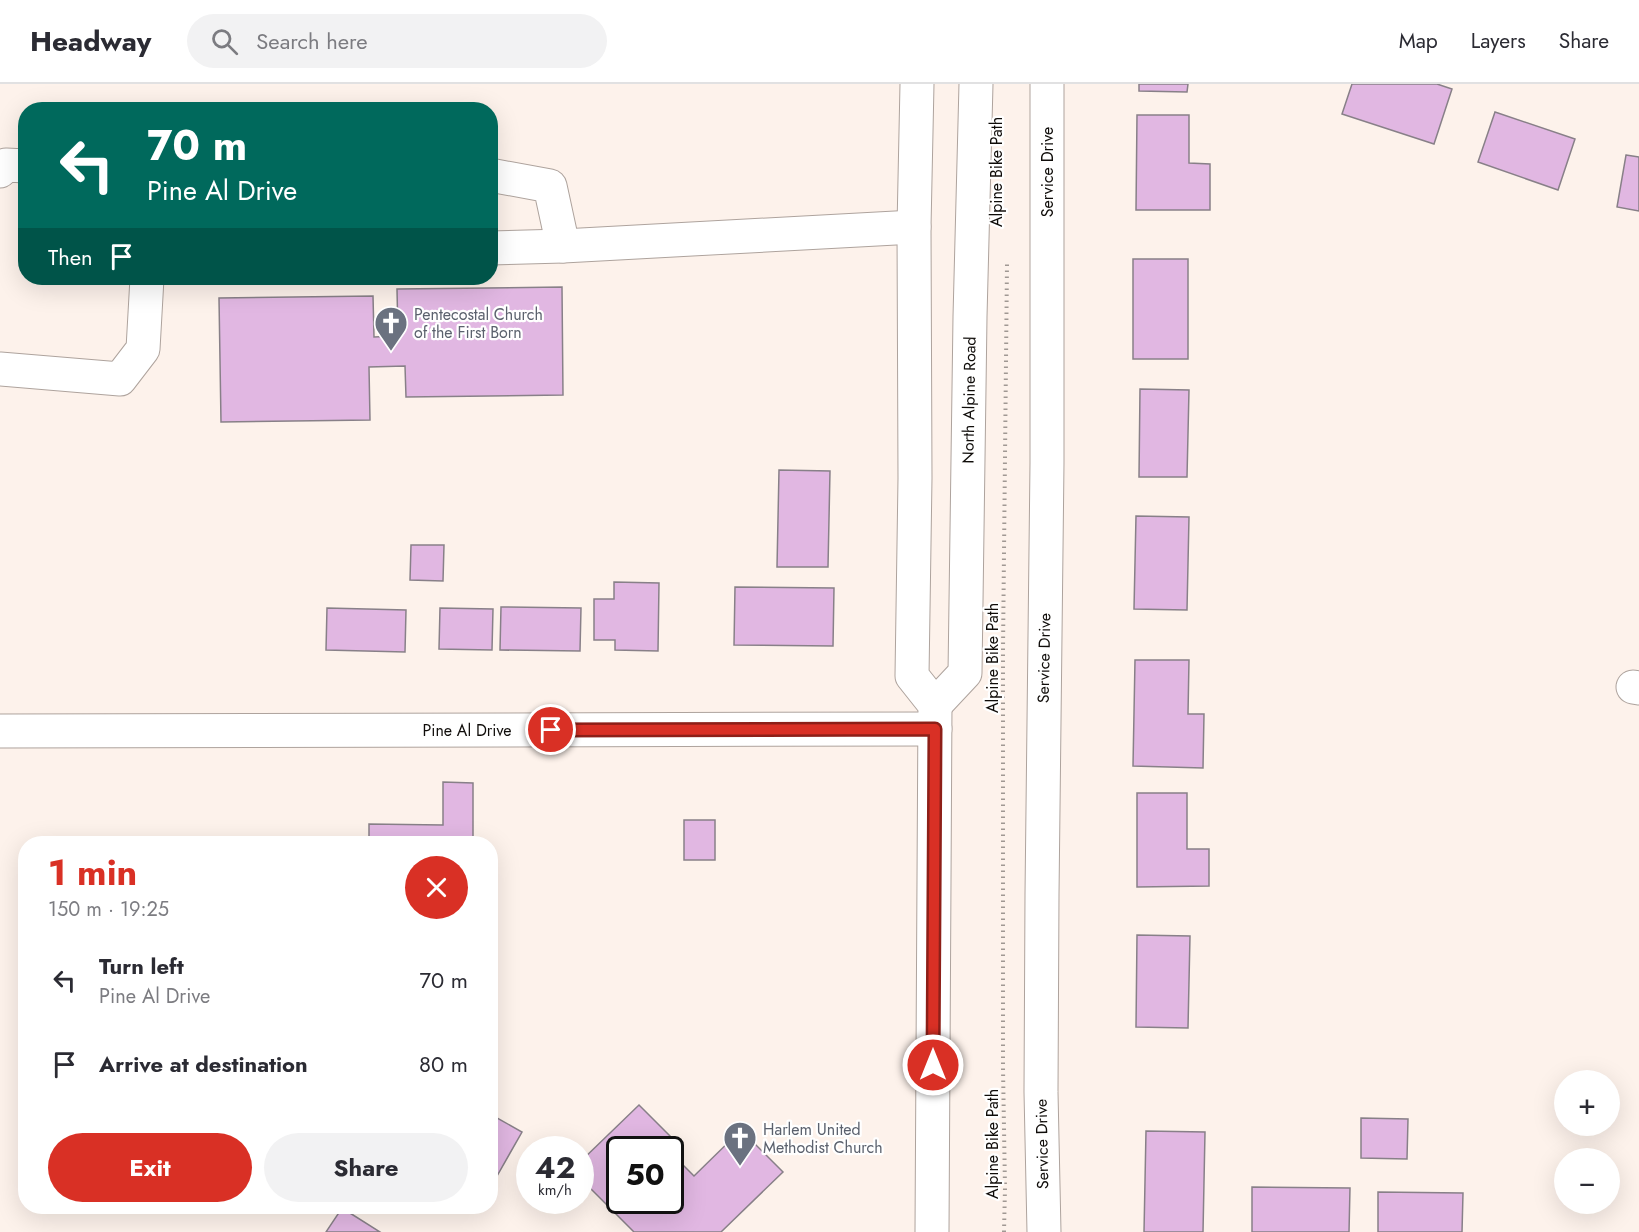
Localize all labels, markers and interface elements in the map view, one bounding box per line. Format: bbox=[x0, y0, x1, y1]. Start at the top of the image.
search box bbox=[187, 14, 607, 68]
text: Headway bbox=[30, 21, 151, 62]
icon: search bbox=[208, 25, 241, 58]
text: Search here bbox=[256, 25, 368, 57]
text: Map bbox=[1399, 26, 1438, 56]
text: Layers bbox=[1471, 26, 1526, 56]
text: Share bbox=[1559, 26, 1609, 56]
text: 70 m bbox=[147, 115, 247, 176]
street label: Alpine Bike Path bbox=[985, 117, 1008, 227]
icon: left bbox=[48, 126, 126, 204]
street label: Service Drive bbox=[1036, 127, 1059, 217]
text: Pine Al Drive bbox=[147, 171, 297, 210]
icon: arrive bbox=[105, 240, 138, 273]
text: Then bbox=[48, 241, 93, 273]
place label: Pentecostal Church of the First Born bbox=[414, 303, 543, 344]
church icon: Pentecostal Church of the First Born bbox=[373, 305, 409, 352]
street label: North Alpine Road bbox=[956, 336, 982, 464]
street label: Alpine Bike Path bbox=[981, 603, 1004, 713]
street label: Service Drive bbox=[1032, 613, 1056, 703]
pin bbox=[525, 704, 576, 755]
icon: arrive bbox=[534, 713, 567, 746]
street label: Pine Al Drive bbox=[423, 719, 511, 742]
text: 1 min bbox=[48, 846, 137, 898]
button: close bbox=[405, 856, 468, 919]
text: 150 m · 19:25 bbox=[48, 895, 169, 924]
text: Turn left bbox=[99, 950, 184, 982]
icon: left bbox=[48, 964, 81, 997]
text: 70 m bbox=[419, 964, 468, 996]
text: Pine Al Drive bbox=[99, 982, 210, 1011]
position arrow bbox=[901, 1033, 965, 1097]
icon: arrive bbox=[48, 1048, 81, 1081]
text: Arrive at destination bbox=[99, 1048, 308, 1080]
text: 80 m bbox=[419, 1048, 468, 1080]
map controls bbox=[1554, 1070, 1620, 1214]
button: + bbox=[1554, 1070, 1620, 1136]
street label: Alpine Bike Path bbox=[981, 1089, 1004, 1199]
street label: Service Drive bbox=[1030, 1099, 1054, 1189]
place label: Harlem United Methodist Church bbox=[763, 1118, 883, 1159]
church icon: Harlem United Methodist Church bbox=[722, 1120, 758, 1167]
button: Exit bbox=[48, 1133, 252, 1202]
button: Share bbox=[264, 1133, 468, 1202]
speed limit sign: 50 bbox=[606, 1136, 684, 1214]
text: 42 bbox=[535, 1146, 575, 1189]
button: − bbox=[1554, 1148, 1620, 1214]
text: km/h bbox=[538, 1179, 572, 1201]

